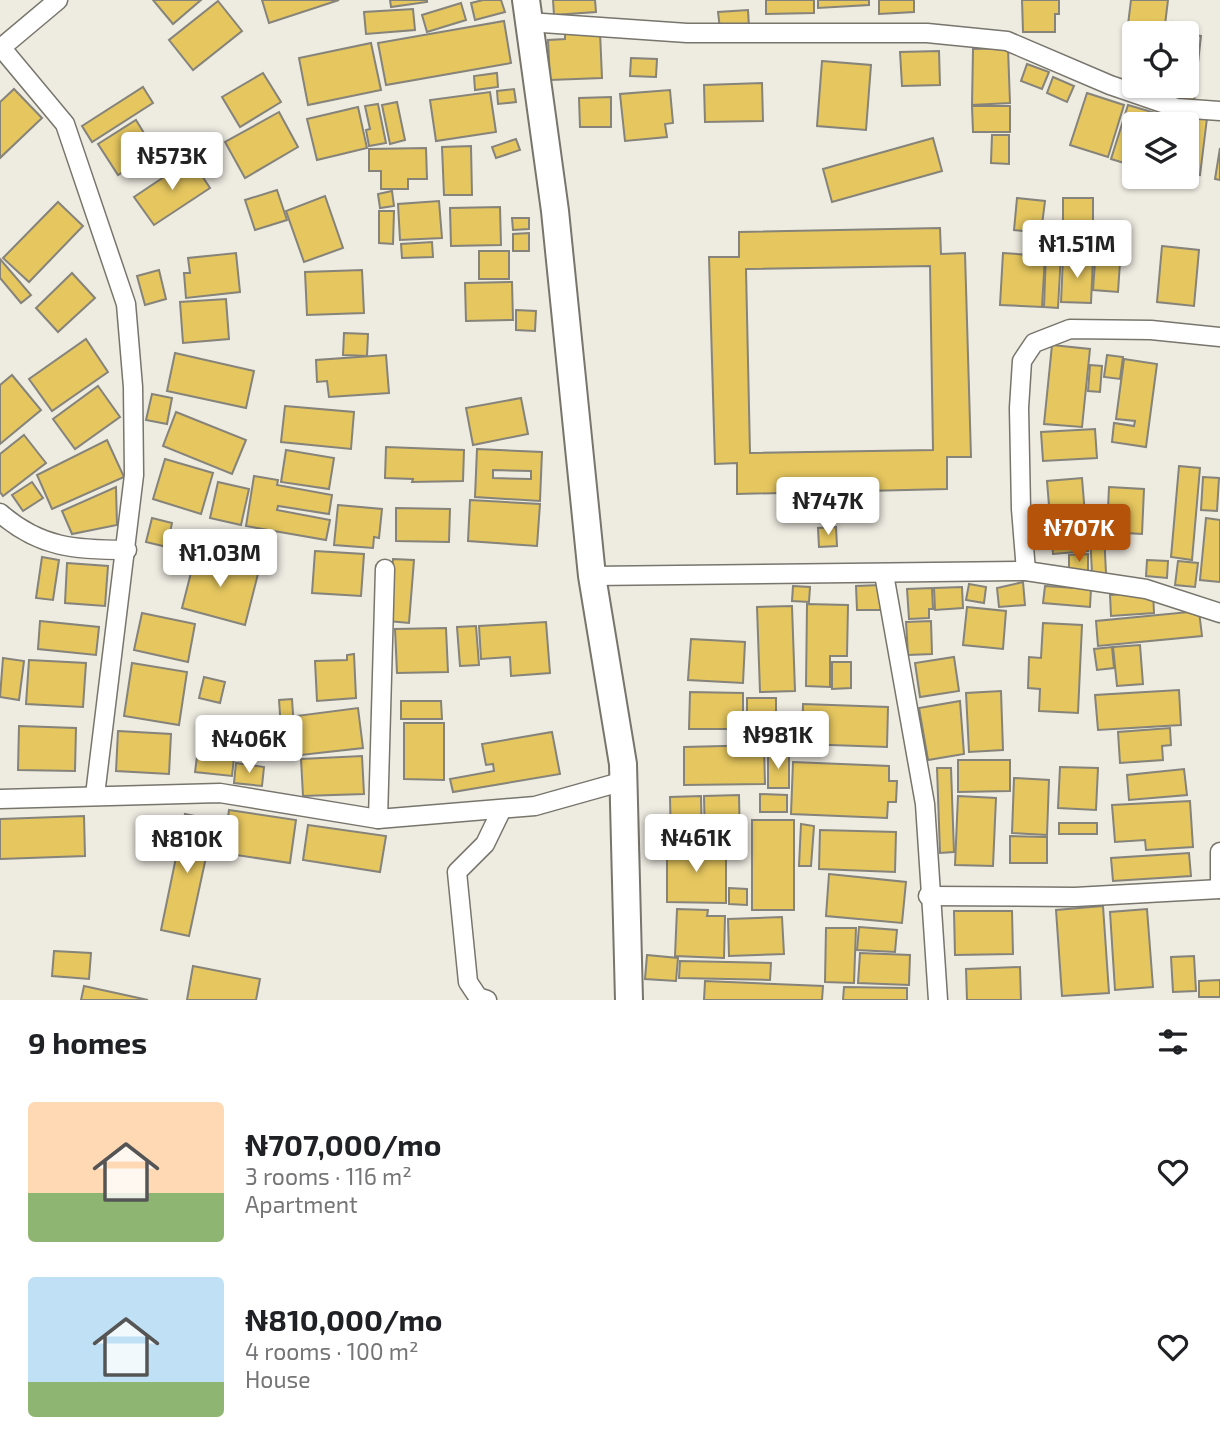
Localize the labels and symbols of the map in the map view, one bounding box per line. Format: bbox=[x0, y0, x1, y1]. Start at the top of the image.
pin: ₦573K bbox=[123, 132, 221, 192]
pin: ₦1.51M bbox=[1020, 220, 1134, 280]
pin: ₦747K bbox=[779, 477, 877, 537]
pin: ₦707K bbox=[1030, 504, 1128, 564]
pin: ₦1.03M bbox=[163, 530, 277, 589]
pin: ₦981K bbox=[729, 712, 827, 771]
pin: ₦406K bbox=[200, 716, 298, 775]
pin: ₦461K bbox=[647, 814, 745, 874]
pin: ₦810K bbox=[138, 816, 236, 875]

